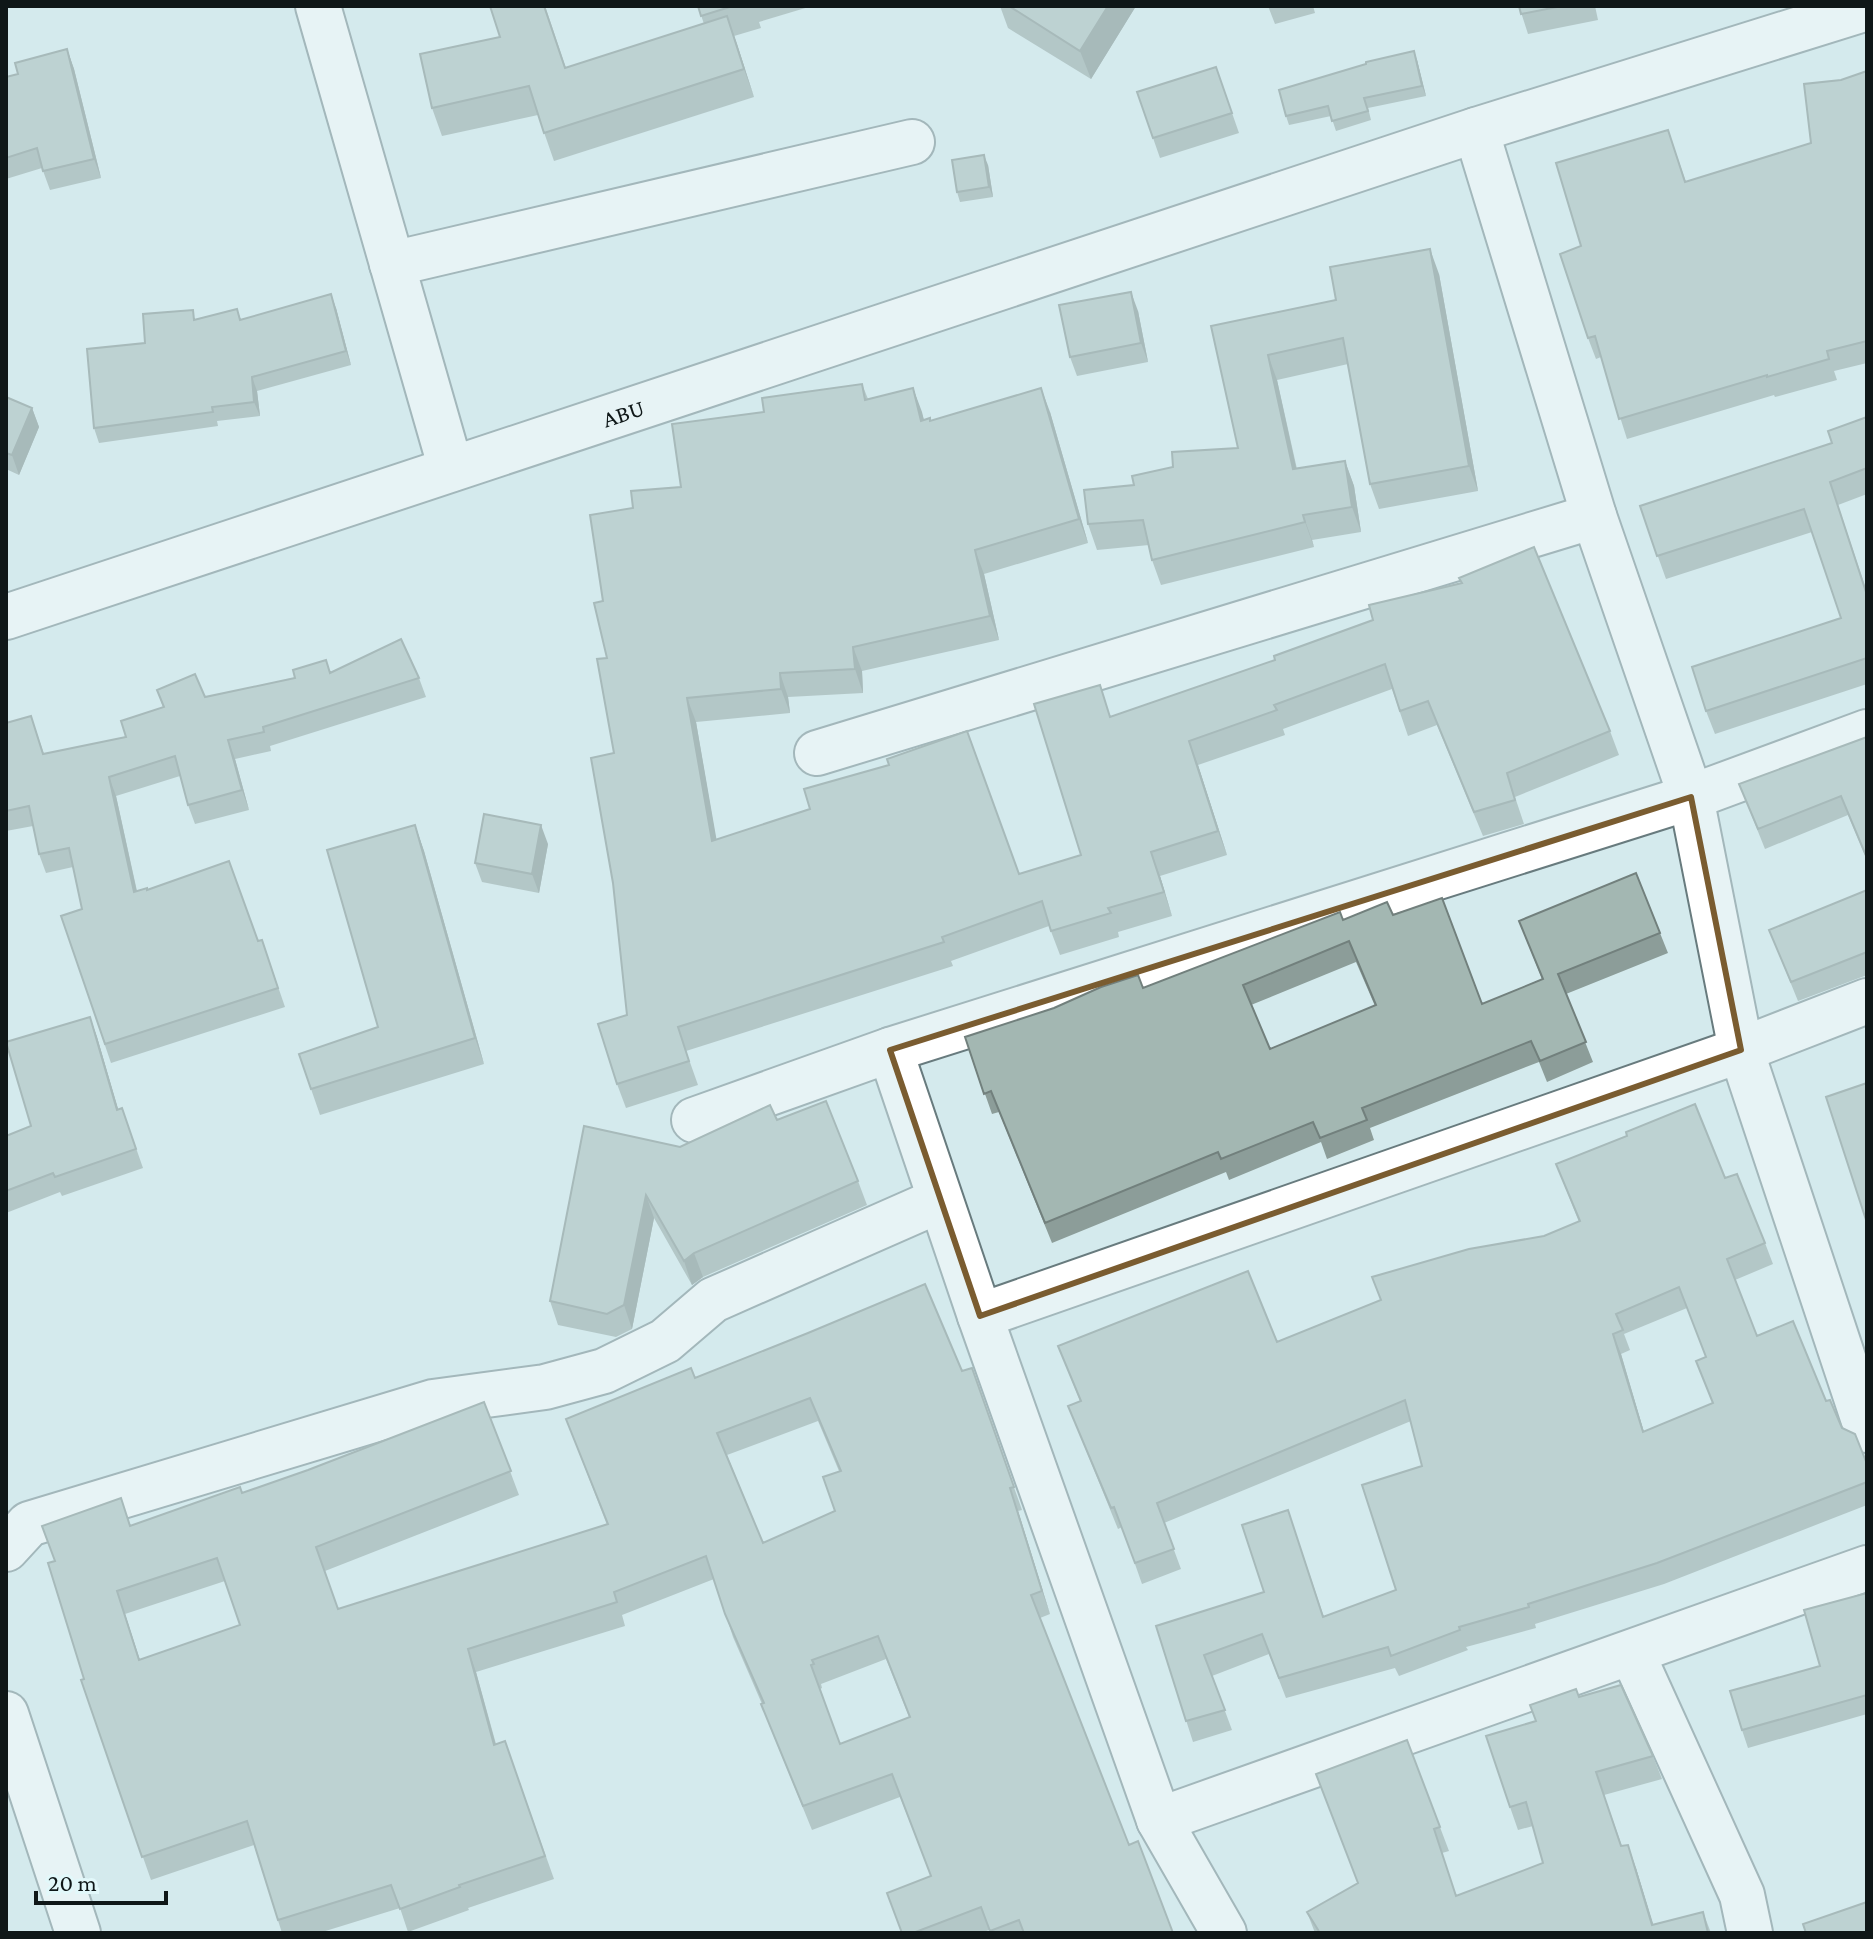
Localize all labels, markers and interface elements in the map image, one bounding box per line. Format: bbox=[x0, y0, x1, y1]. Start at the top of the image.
street label: ABU bbox=[599, 393, 647, 432]
scale bar bbox=[36, 1855, 166, 1905]
text: 20 m bbox=[48, 1869, 97, 1896]

